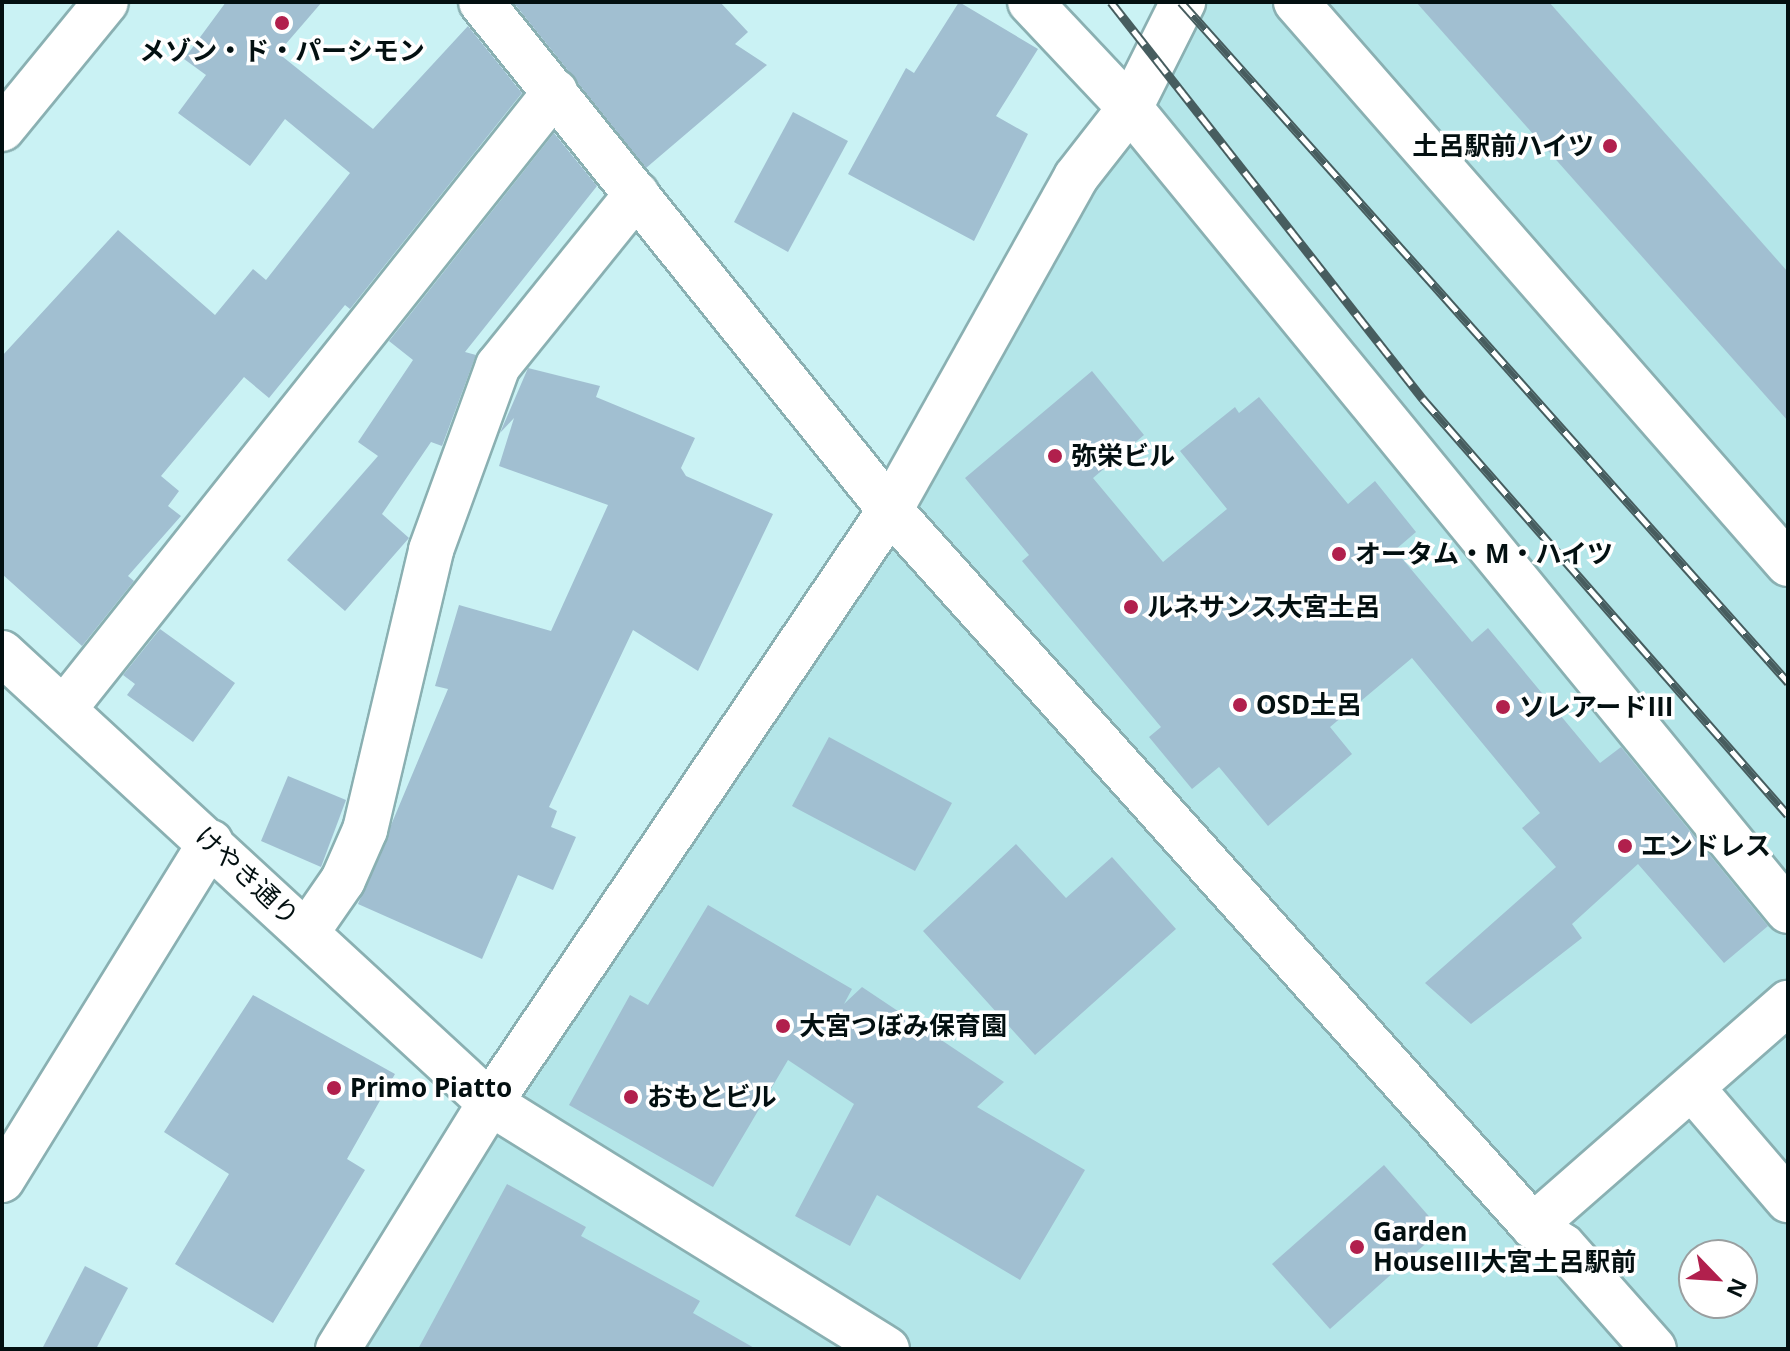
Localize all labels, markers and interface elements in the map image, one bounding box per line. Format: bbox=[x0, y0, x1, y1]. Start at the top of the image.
marker: メゾン・ド・パーシモン bbox=[273, 14, 291, 32]
place label: メゾン・ド・パーシモン bbox=[139, 35, 425, 67]
place label: 土呂駅前ハイツ bbox=[1412, 130, 1594, 162]
marker: 土呂駅前ハイツ bbox=[1601, 137, 1619, 155]
place label: 弥栄ビル bbox=[1071, 440, 1175, 472]
marker: 弥栄ビル bbox=[1046, 447, 1064, 465]
place label: オータム・M・ハイツ bbox=[1355, 538, 1614, 570]
marker: オータム・M・ハイツ bbox=[1330, 545, 1348, 563]
place label: ルネサンス大宮土呂 bbox=[1147, 591, 1381, 623]
marker: ルネサンス大宮土呂 bbox=[1122, 598, 1140, 616]
place label: OSD土呂 bbox=[1256, 689, 1362, 721]
place label: ソレアードⅢ bbox=[1519, 691, 1673, 723]
marker: OSD土呂 bbox=[1231, 696, 1249, 714]
marker: ソレアードⅢ bbox=[1494, 698, 1512, 716]
street label: けやき通り bbox=[189, 820, 305, 932]
place label: エンドレス bbox=[1641, 830, 1771, 862]
marker: エンドレス bbox=[1616, 837, 1634, 855]
place label: 大宮つぼみ保育園 bbox=[799, 1010, 1007, 1042]
marker: 大宮つぼみ保育園 bbox=[774, 1017, 792, 1035]
place label: Primo Piatto bbox=[350, 1072, 512, 1104]
marker: Primo Piatto bbox=[325, 1079, 343, 1097]
place label: おもとビル bbox=[647, 1081, 777, 1113]
marker: おもとビル bbox=[622, 1088, 640, 1106]
place label: Garden HouseⅢ大宮土呂駅前 bbox=[1373, 1216, 1637, 1278]
marker: Garden HouseⅢ大宮土呂駅前 bbox=[1348, 1238, 1366, 1256]
north arrow bbox=[1678, 1239, 1758, 1319]
text: N bbox=[1721, 1274, 1755, 1303]

